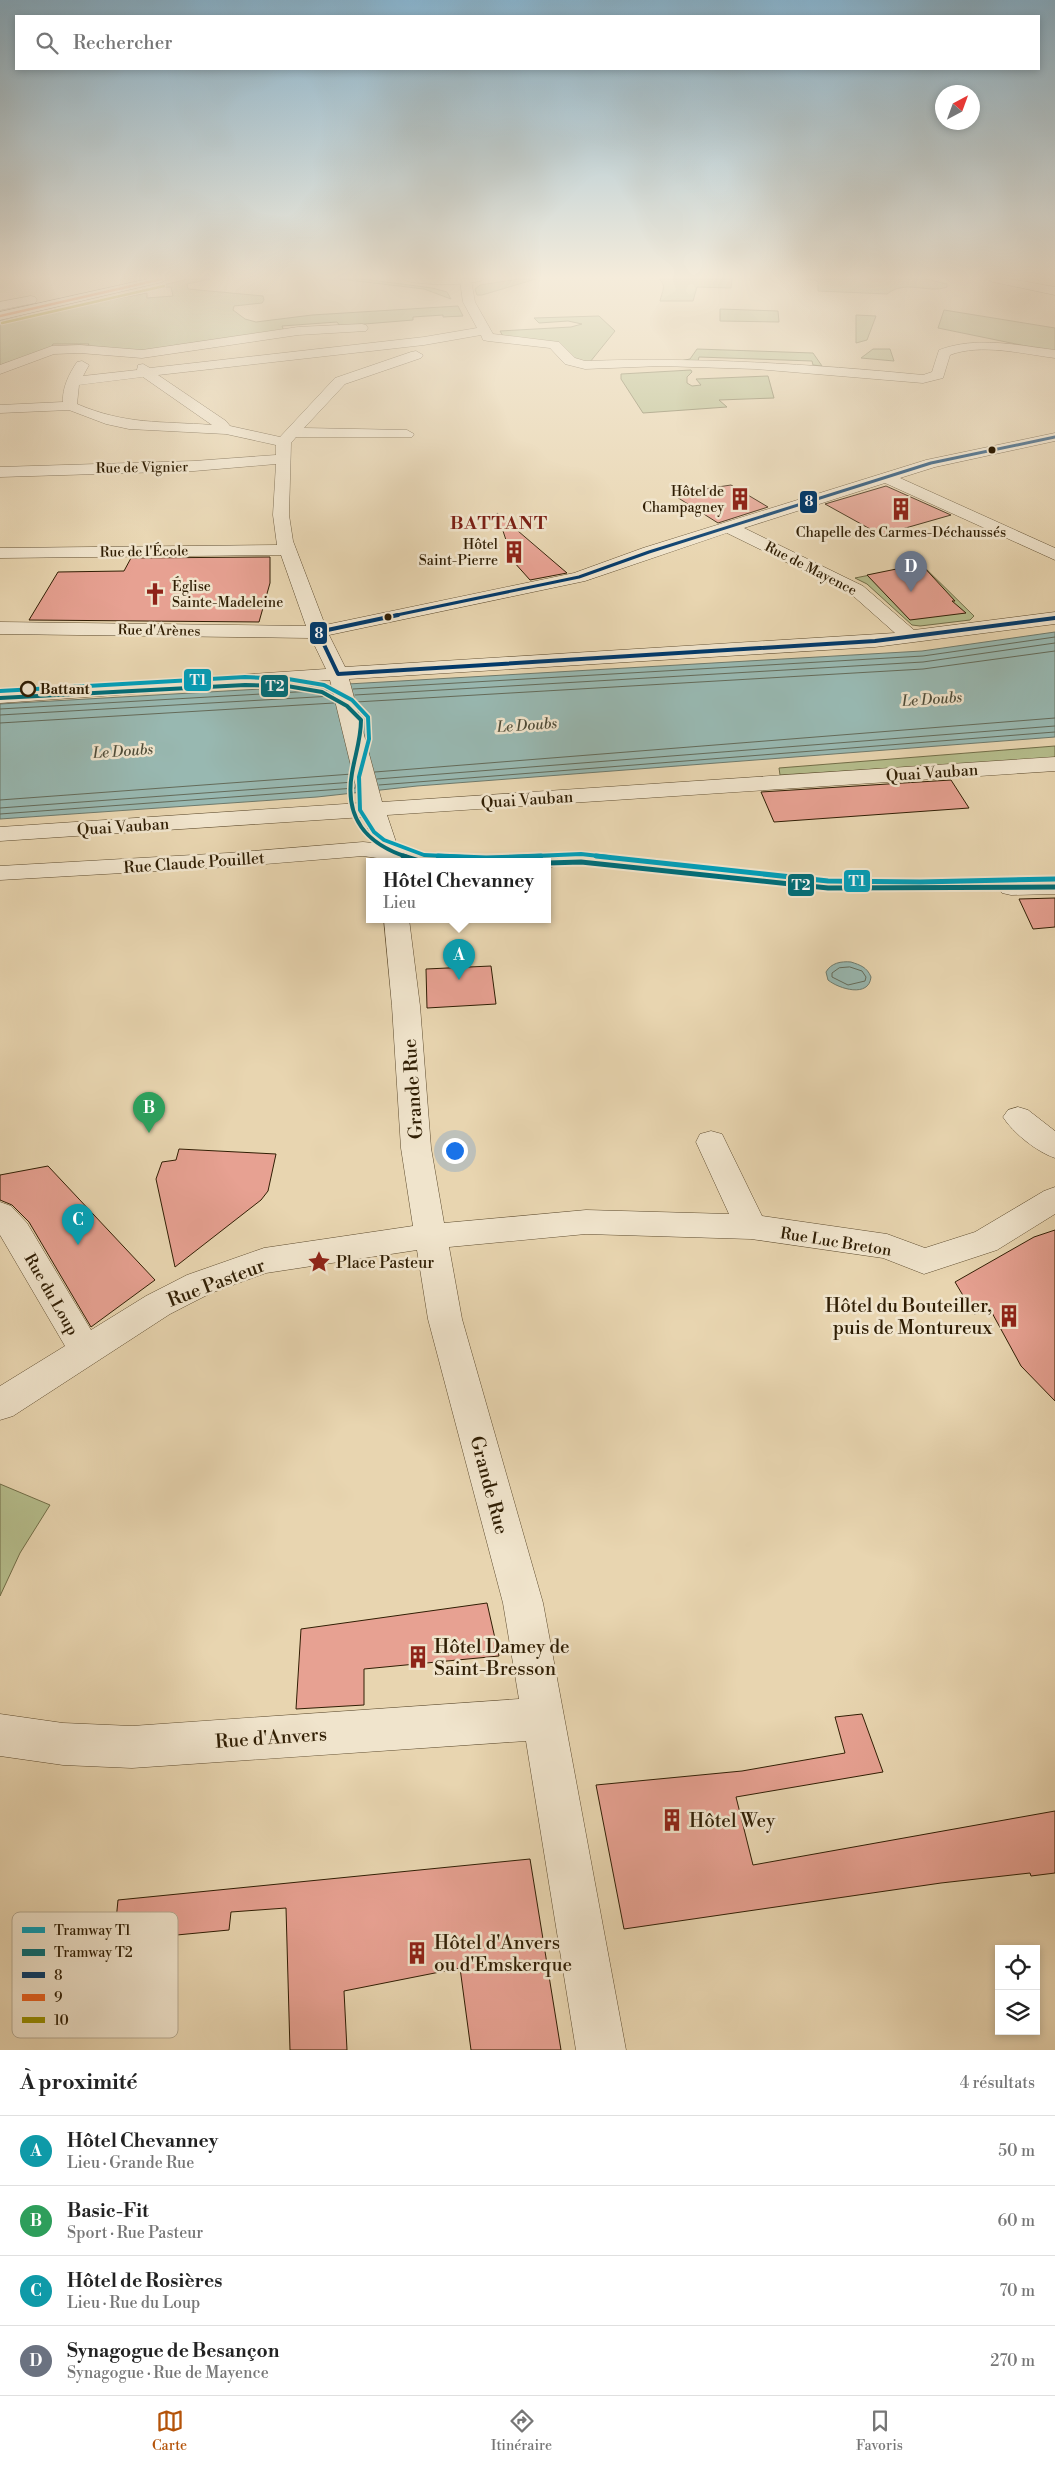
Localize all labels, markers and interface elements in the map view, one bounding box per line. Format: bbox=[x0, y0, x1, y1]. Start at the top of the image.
search box bbox=[15, 15, 1040, 70]
icon: search bbox=[33, 29, 61, 57]
text: Rechercher bbox=[73, 31, 172, 55]
north arrow bbox=[935, 85, 980, 130]
unlabelled marker bbox=[987, 445, 997, 455]
street label: Rue de Vignier bbox=[96, 458, 189, 478]
place label: Hôtel de Champagney bbox=[642, 483, 724, 517]
building icon: Hôtel de Champagney bbox=[727, 486, 753, 512]
line badge: 8 bbox=[799, 490, 818, 514]
text: 8 bbox=[805, 493, 814, 511]
building icon: Chapelle des Carmes-Déchaussés bbox=[888, 496, 914, 522]
district label: BATTANT bbox=[450, 512, 548, 535]
place label: Chapelle des Carmes-Déchaussés bbox=[796, 524, 1006, 542]
place label: Hôtel Saint-Pierre bbox=[419, 536, 498, 570]
street label: Rue de Mayence bbox=[761, 538, 860, 600]
building icon: Hôtel Saint-Pierre bbox=[501, 539, 527, 565]
street label: Rue de l'École bbox=[100, 540, 188, 562]
pin: D bbox=[895, 551, 927, 592]
place label: Église Sainte-Madeleine bbox=[172, 576, 283, 612]
church icon: Église Sainte-Madeleine bbox=[142, 581, 168, 607]
unlabelled marker bbox=[383, 612, 393, 622]
street label: Rue d'Arènes bbox=[117, 621, 201, 641]
line badge: 8 bbox=[309, 621, 328, 645]
text: 8 bbox=[315, 625, 324, 643]
line badge: T1 bbox=[183, 668, 212, 692]
text: T1 bbox=[190, 672, 207, 690]
line badge: T2 bbox=[260, 674, 289, 698]
text: T2 bbox=[266, 678, 285, 696]
marker: Battant bbox=[20, 681, 36, 697]
place label: Battant bbox=[40, 681, 91, 699]
water label: Le Doubs bbox=[900, 688, 963, 711]
water label: Le Doubs bbox=[495, 714, 558, 737]
water label: Le Doubs bbox=[91, 740, 154, 763]
street label: Quai Vauban bbox=[885, 760, 979, 786]
street label: Quai Vauban bbox=[480, 787, 574, 813]
street label: Quai Vauban bbox=[76, 814, 170, 840]
street label: Rue Claude Pouillet bbox=[123, 848, 266, 878]
popup bbox=[366, 858, 551, 923]
text: Hôtel Chevanney bbox=[383, 869, 534, 893]
line badge: T1 bbox=[843, 869, 871, 893]
line badge: T2 bbox=[787, 873, 815, 897]
text: T1 bbox=[849, 873, 866, 891]
text: T2 bbox=[792, 877, 811, 895]
text: Lieu bbox=[383, 893, 416, 913]
pin: A bbox=[443, 939, 475, 980]
street label: Grande Rue bbox=[398, 1038, 428, 1140]
pin: B bbox=[133, 1092, 165, 1133]
your location bbox=[442, 1138, 468, 1164]
pin: C bbox=[62, 1204, 94, 1245]
street label: Rue Luc Breton bbox=[779, 1223, 894, 1261]
place icon: Place Pasteur bbox=[306, 1249, 332, 1275]
street label: Rue du Loup bbox=[20, 1250, 83, 1339]
street label: Rue Pasteur bbox=[164, 1253, 269, 1313]
place label: Place Pasteur bbox=[336, 1253, 434, 1273]
place label: Hôtel du Bouteiller, puis de Montureux bbox=[825, 1294, 992, 1340]
building icon: Hôtel du Bouteiller, puis de Montureux bbox=[996, 1303, 1022, 1329]
street label: Grande Rue bbox=[464, 1433, 514, 1537]
place label: Hôtel Damey de Saint-Bresson bbox=[434, 1635, 570, 1681]
building icon: Hôtel Damey de Saint-Bresson bbox=[405, 1644, 431, 1670]
street label: Rue d'Anvers bbox=[214, 1722, 328, 1754]
building icon: Hôtel Wey bbox=[659, 1807, 685, 1833]
place label: Hôtel Wey bbox=[689, 1809, 776, 1833]
legend bbox=[12, 1912, 178, 2038]
text: Tramway T1 bbox=[54, 1922, 131, 1940]
place label: Hôtel d'Anvers ou d'Emskerque bbox=[434, 1931, 572, 1977]
building icon: Hôtel d'Anvers ou d'Emskerque bbox=[404, 1940, 430, 1966]
text: Tramway T2 bbox=[54, 1944, 133, 1962]
map controls bbox=[995, 1945, 1040, 2035]
button: locate bbox=[995, 1945, 1040, 1990]
text: 8 bbox=[54, 1967, 63, 1985]
text: 9 bbox=[54, 1989, 62, 2007]
button: layers bbox=[995, 1990, 1040, 2035]
text: 10 bbox=[54, 2012, 69, 2030]
text: À proximité bbox=[20, 2070, 137, 2096]
text: 4 résultats bbox=[960, 2073, 1035, 2093]
text: Hôtel Chevanney bbox=[67, 2129, 218, 2153]
text: A bbox=[30, 2141, 42, 2161]
text: 50 m bbox=[998, 2141, 1035, 2161]
text: Lieu · Grande Rue bbox=[67, 2153, 194, 2173]
text: Basic-Fit bbox=[67, 2199, 149, 2223]
text: B bbox=[30, 2211, 42, 2231]
text: 60 m bbox=[997, 2211, 1035, 2231]
text: Sport · Rue Pasteur bbox=[67, 2223, 203, 2243]
text: Hôtel de Rosières bbox=[67, 2269, 222, 2293]
text: C bbox=[30, 2281, 42, 2301]
text: 70 m bbox=[999, 2281, 1035, 2301]
text: Lieu · Rue du Loup bbox=[67, 2293, 200, 2313]
text: Synagogue de Besançon bbox=[67, 2339, 279, 2363]
text: D bbox=[30, 2351, 42, 2371]
text: 270 m bbox=[990, 2351, 1035, 2371]
text: Synagogue · Rue de Mayence bbox=[67, 2363, 269, 2383]
tab: Carte bbox=[152, 2407, 187, 2455]
tab: Itinéraire bbox=[491, 2407, 552, 2455]
tab: Favoris bbox=[856, 2407, 903, 2455]

